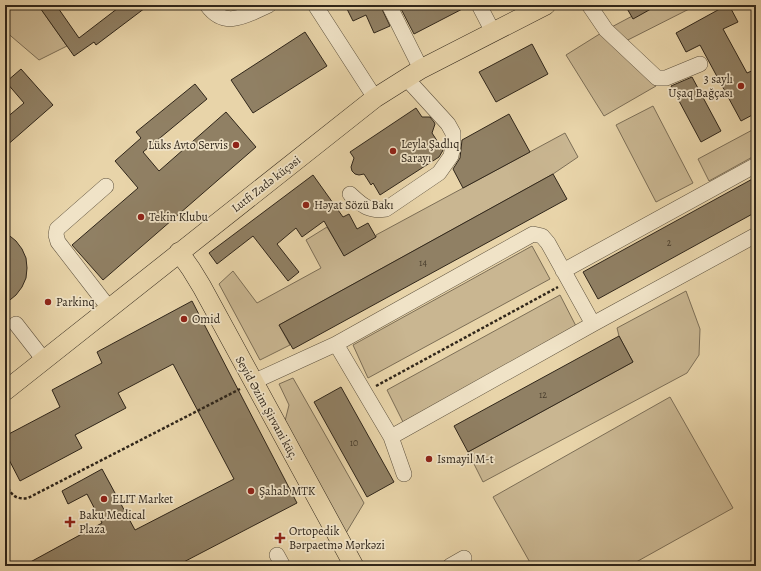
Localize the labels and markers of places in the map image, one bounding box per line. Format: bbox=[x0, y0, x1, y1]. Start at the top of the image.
place label: 3 saylı Uşaq Bağçası bbox=[668, 71, 733, 101]
marker: 3 saylı Uşaq Bağçası bbox=[736, 81, 746, 91]
place label: Leyla Şadlıq Sarayı bbox=[401, 136, 459, 166]
place label: Lüks Avto Servis bbox=[148, 137, 228, 153]
marker: Lüks Avto Servis bbox=[231, 140, 241, 150]
marker: Leyla Şadlıq Sarayı bbox=[388, 146, 398, 156]
place label: Həyat Sözü Bakı bbox=[314, 197, 394, 213]
marker: Həyat Sözü Bakı bbox=[301, 200, 311, 210]
place label: Tekin Klubu bbox=[149, 209, 209, 225]
marker: Tekin Klubu bbox=[136, 212, 146, 222]
place label: Parkinq bbox=[56, 294, 95, 310]
marker: Parkinq bbox=[43, 297, 53, 307]
place label: Omid bbox=[192, 311, 221, 327]
marker: Omid bbox=[179, 314, 189, 324]
place label: Ismayil M-t bbox=[437, 451, 494, 467]
marker: Ismayil M-t bbox=[424, 454, 434, 464]
place label: Şahab MTK bbox=[259, 483, 316, 499]
marker: Şahab MTK bbox=[246, 486, 256, 496]
place label: ELIT Market bbox=[112, 491, 173, 507]
marker: ELIT Market bbox=[99, 494, 109, 504]
place label: Baku Medical Plaza bbox=[79, 507, 145, 537]
marker: Baku Medical Plaza bbox=[64, 516, 76, 528]
place label: Ortopedik Bərpaetmə Mərkəzi bbox=[289, 523, 385, 553]
marker: Ortopedik Bərpaetmə Mərkəzi bbox=[274, 532, 286, 544]

